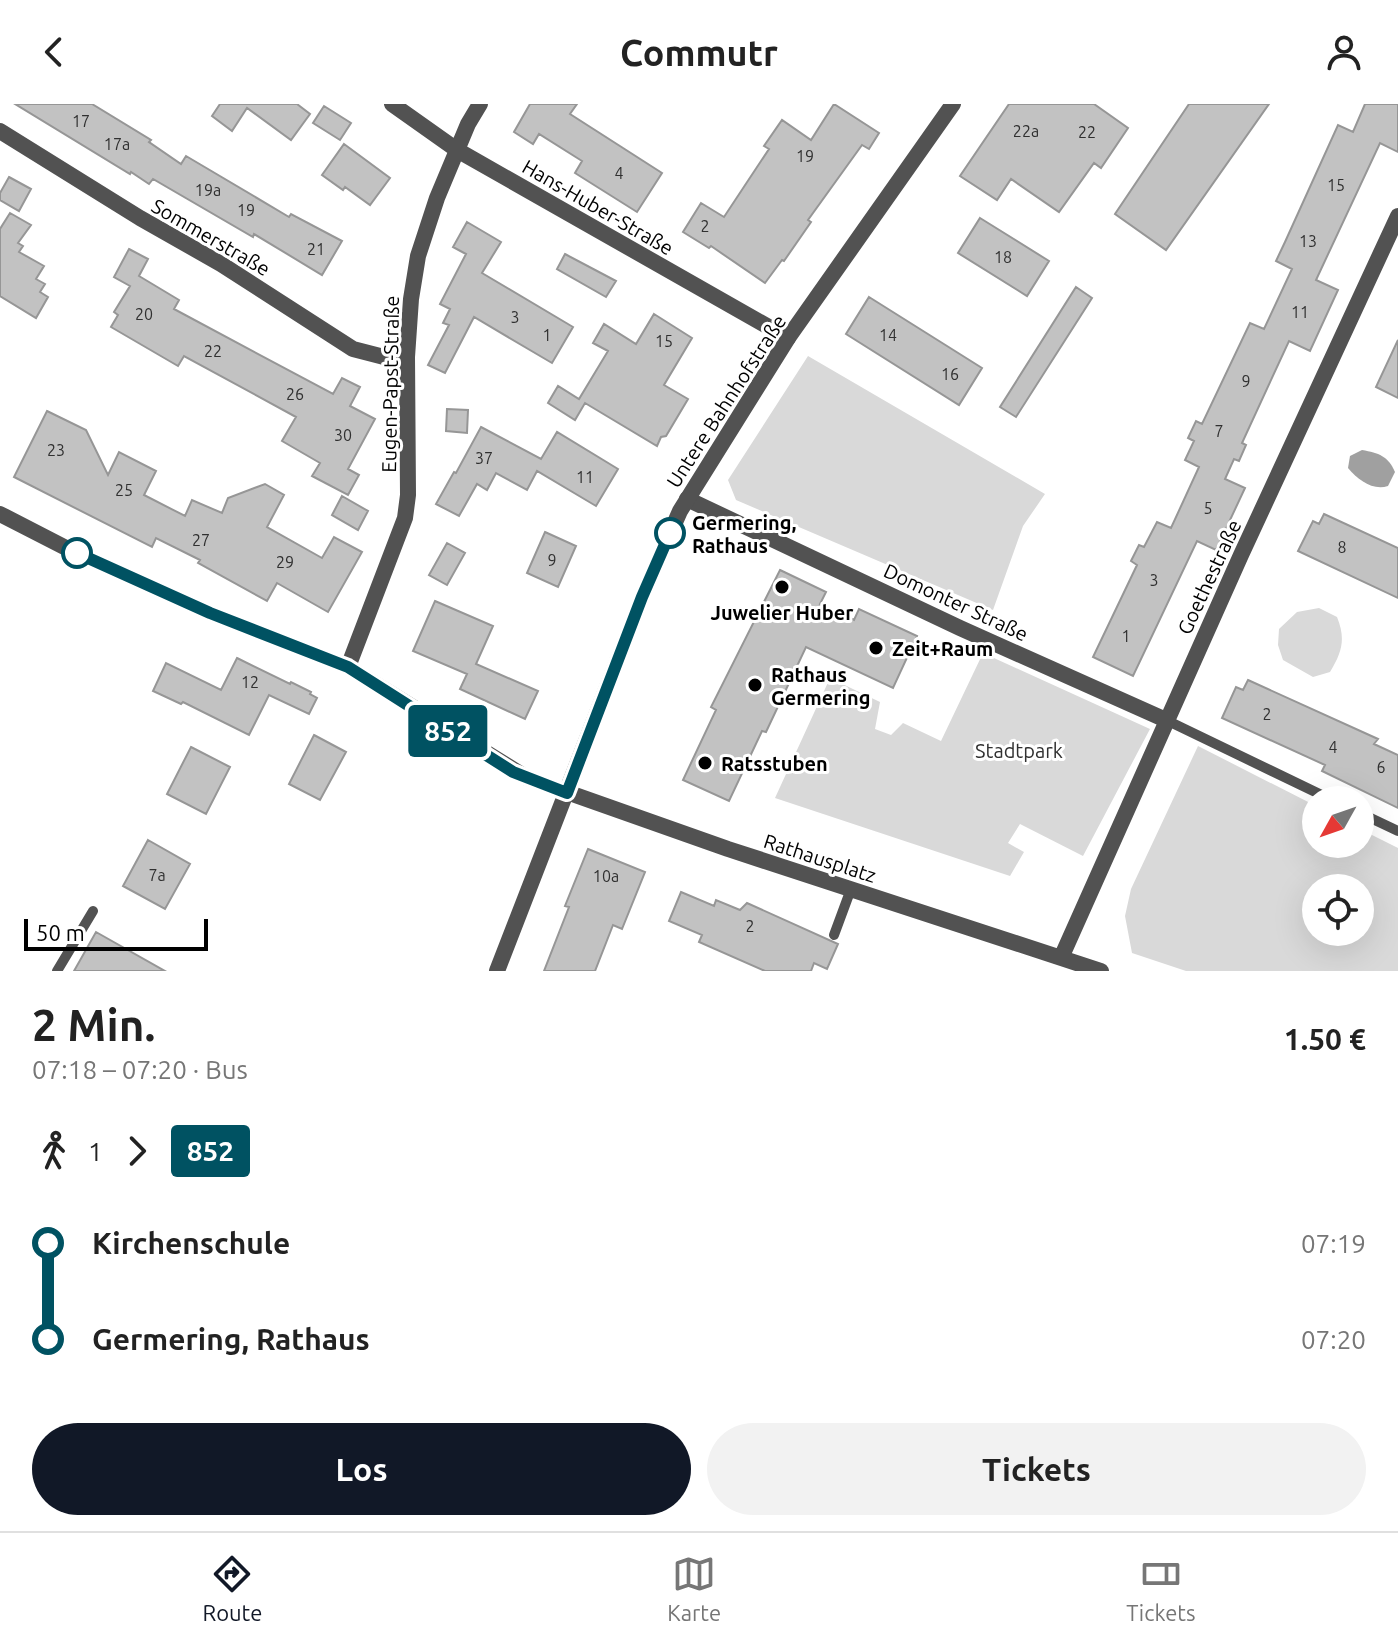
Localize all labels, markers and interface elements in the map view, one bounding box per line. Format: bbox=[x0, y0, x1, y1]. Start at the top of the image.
icon: back bbox=[32, 30, 76, 74]
icon: person bbox=[1322, 30, 1366, 74]
text: Commutr bbox=[620, 32, 778, 73]
house number: 17 bbox=[72, 112, 90, 130]
house number: 22a bbox=[1013, 122, 1039, 140]
house number: 22 bbox=[1078, 123, 1096, 141]
house number: 17a bbox=[104, 135, 130, 153]
house number: 19 bbox=[796, 147, 814, 165]
street label: Hans-Huber-Straße bbox=[518, 154, 678, 260]
house number: 4 bbox=[614, 164, 624, 182]
house number: 15 bbox=[1327, 176, 1345, 194]
house number: 19a bbox=[195, 181, 221, 199]
street label: Sommerstraße bbox=[148, 194, 274, 280]
house number: 19 bbox=[237, 201, 255, 219]
house number: 2 bbox=[700, 217, 710, 235]
house number: 13 bbox=[1299, 232, 1317, 250]
house number: 21 bbox=[307, 240, 325, 258]
house number: 18 bbox=[994, 248, 1012, 266]
street label: Eugen-Papst-Straße bbox=[377, 295, 403, 473]
house number: 11 bbox=[1291, 303, 1309, 321]
house number: 20 bbox=[135, 305, 153, 323]
house number: 3 bbox=[510, 308, 520, 326]
street label: Untere Bahnhofstraße bbox=[662, 310, 790, 492]
house number: 1 bbox=[542, 326, 552, 344]
house number: 14 bbox=[879, 326, 897, 344]
house number: 15 bbox=[655, 332, 673, 350]
house number: 22 bbox=[204, 342, 222, 360]
house number: 16 bbox=[941, 365, 959, 383]
house number: 9 bbox=[1241, 372, 1251, 390]
house number: 26 bbox=[286, 385, 304, 403]
house number: 7 bbox=[1214, 422, 1224, 440]
house number: 30 bbox=[334, 426, 352, 444]
house number: 23 bbox=[47, 441, 65, 459]
house number: 37 bbox=[475, 449, 493, 467]
house number: 11 bbox=[576, 468, 594, 486]
house number: 25 bbox=[115, 481, 133, 499]
house number: 5 bbox=[1203, 499, 1213, 517]
place label: Germering, Rathaus bbox=[692, 511, 797, 557]
street label: Goethestraße bbox=[1172, 516, 1246, 638]
marker: Germering, Rathaus bbox=[655, 518, 685, 548]
house number: 27 bbox=[192, 531, 210, 549]
unlabelled marker bbox=[62, 538, 92, 568]
house number: 8 bbox=[1337, 538, 1347, 556]
house number: 9 bbox=[547, 551, 557, 569]
house number: 29 bbox=[276, 553, 294, 571]
street label: Domonter Straße bbox=[880, 559, 1032, 645]
house number: 3 bbox=[1149, 571, 1159, 589]
marker: Juwelier Huber bbox=[773, 578, 791, 596]
place label: Juwelier Huber bbox=[711, 601, 854, 624]
house number: 1 bbox=[1121, 627, 1131, 645]
place label: Zeit+Raum bbox=[892, 637, 993, 660]
marker: Zeit+Raum bbox=[867, 639, 885, 657]
place label: Rathaus Germering bbox=[771, 663, 871, 709]
house number: 12 bbox=[241, 673, 259, 691]
marker: Rathaus Germering bbox=[746, 676, 764, 694]
line badge: 852 bbox=[402, 705, 494, 757]
house number: 2 bbox=[1262, 705, 1272, 723]
text: 852 bbox=[424, 715, 472, 746]
house number: 4 bbox=[1328, 738, 1338, 756]
park label: Stadtpark bbox=[975, 739, 1063, 762]
place label: Ratsstuben bbox=[721, 752, 828, 775]
marker: Ratsstuben bbox=[696, 754, 714, 772]
house number: 6 bbox=[1376, 758, 1386, 776]
north arrow bbox=[1302, 786, 1374, 858]
map controls bbox=[1302, 786, 1374, 946]
street label: Rathausplatz bbox=[761, 829, 879, 887]
house number: 7a bbox=[148, 866, 166, 884]
house number: 10a bbox=[593, 867, 619, 885]
button: locate bbox=[1302, 874, 1374, 946]
scale bar bbox=[24, 915, 208, 951]
house number: 2 bbox=[745, 917, 755, 935]
text: 50 m bbox=[36, 920, 85, 945]
text: 2 Min. bbox=[32, 1000, 155, 1049]
text: 1.50 € bbox=[1284, 1022, 1366, 1056]
text: 07:18 – 07:20 · Bus bbox=[32, 1055, 248, 1084]
icon: walk bbox=[32, 1129, 76, 1173]
icon: forward bbox=[115, 1129, 159, 1173]
text: 852 bbox=[187, 1135, 234, 1166]
text: 1 bbox=[88, 1137, 103, 1166]
text: Kirchenschule bbox=[92, 1226, 290, 1260]
text: 07:19 bbox=[1301, 1229, 1366, 1258]
text: Germering, Rathaus bbox=[92, 1322, 370, 1356]
text: 07:20 bbox=[1301, 1325, 1366, 1354]
button: Los bbox=[32, 1423, 691, 1515]
button: Tickets bbox=[707, 1423, 1366, 1515]
tab: Route bbox=[203, 1552, 262, 1625]
tab: Karte bbox=[667, 1552, 721, 1625]
tab: Tickets bbox=[1126, 1552, 1196, 1625]

